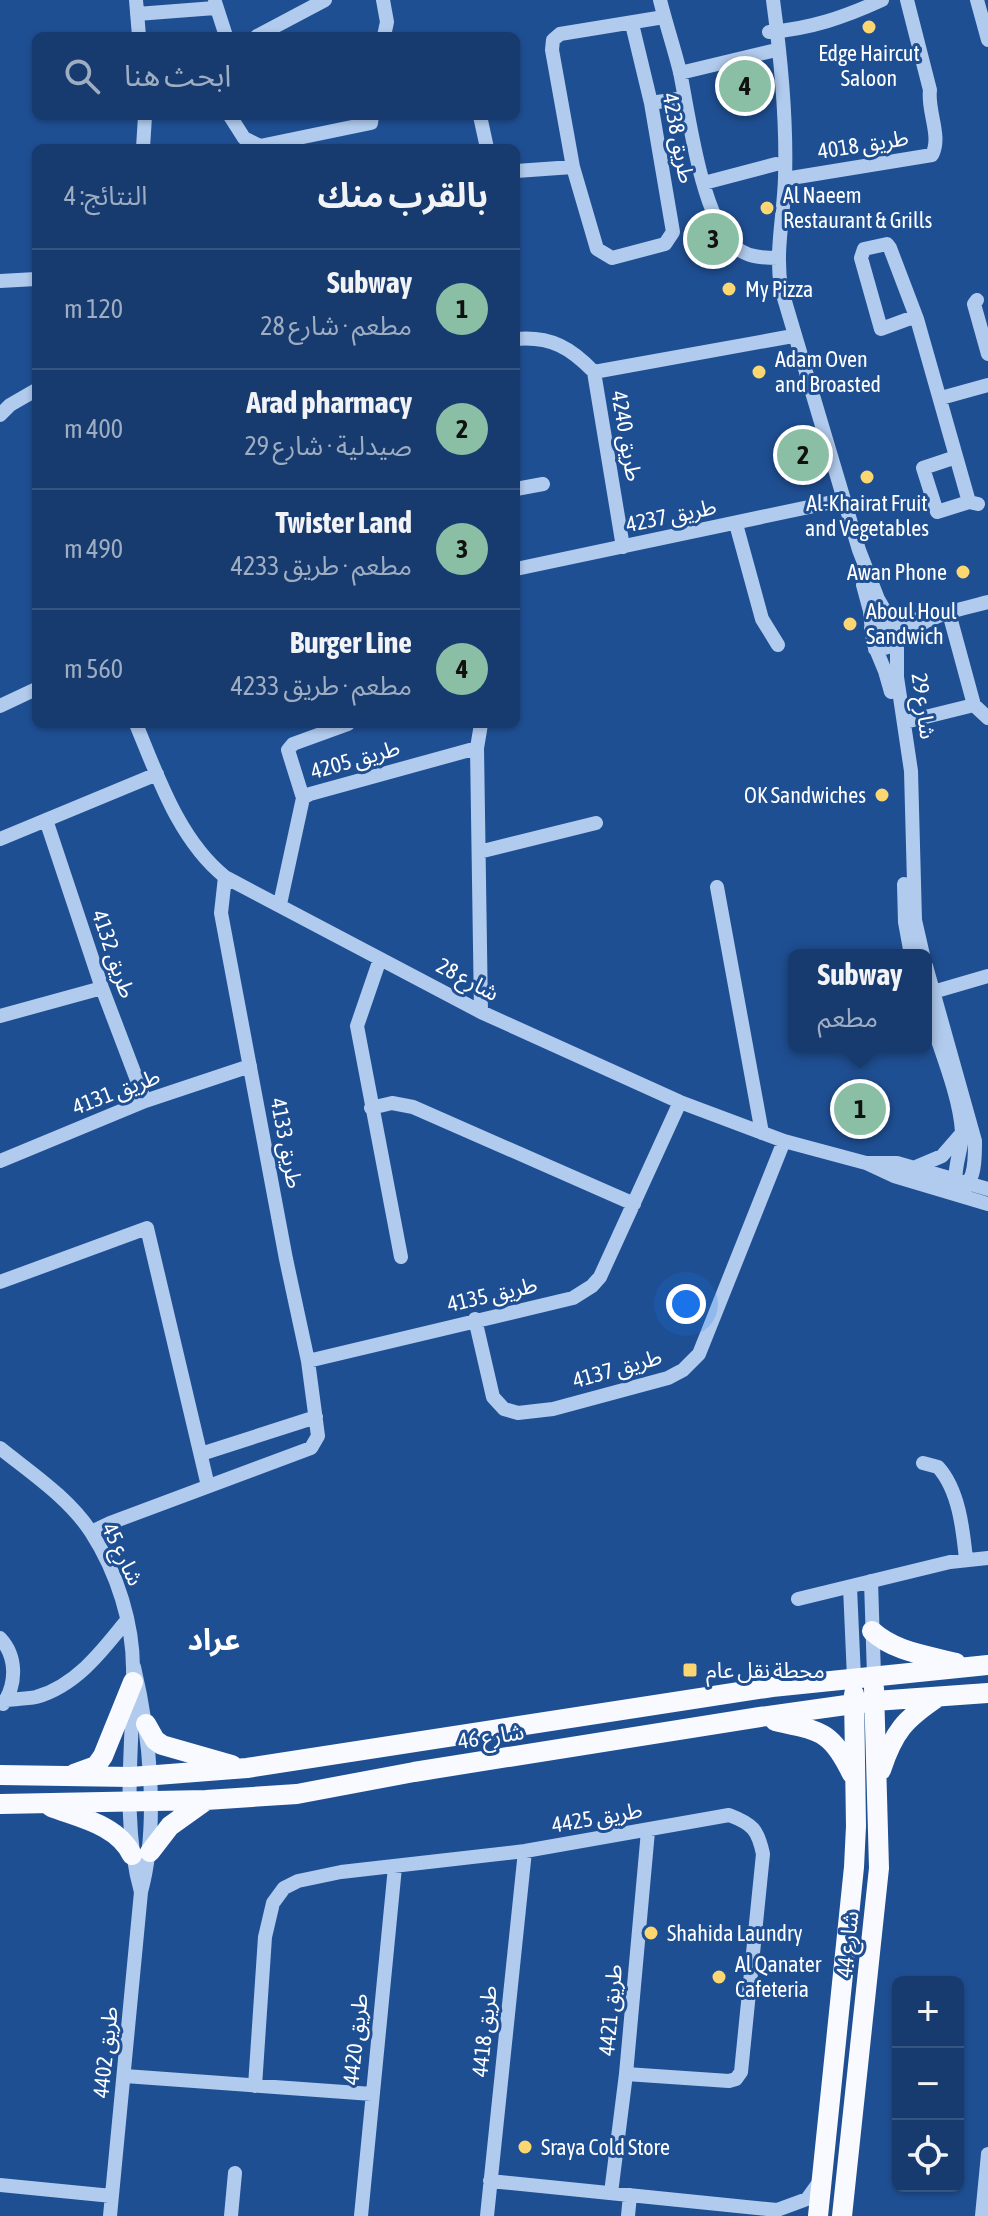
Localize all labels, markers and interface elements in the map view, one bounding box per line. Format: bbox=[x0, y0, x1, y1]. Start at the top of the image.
marker: Edge Haircut Saloon bbox=[860, 18, 878, 36]
search box bbox=[32, 32, 520, 120]
place label: Edge Haircut Saloon bbox=[818, 40, 920, 91]
icon: search bbox=[60, 54, 104, 98]
pin: 4 bbox=[719, 56, 771, 116]
text: ابحث هنا bbox=[124, 58, 231, 92]
street label: طريق 4238 bbox=[657, 91, 701, 186]
street label: طريق 4018 bbox=[816, 124, 910, 165]
text: بالقرب منك bbox=[318, 175, 488, 214]
text: النتائج: 4 bbox=[64, 181, 147, 211]
place label: Al Naeem Restaurant & Grills bbox=[783, 182, 933, 233]
marker: Al Naeem Restaurant & Grills bbox=[758, 199, 776, 217]
pin: 3 bbox=[687, 209, 739, 269]
text: Subway bbox=[327, 265, 412, 299]
place label: My Pizza bbox=[745, 276, 813, 302]
marker: My Pizza bbox=[720, 280, 738, 298]
text: 120 m bbox=[64, 294, 123, 324]
text: 1 bbox=[456, 294, 468, 324]
text: مطعم · شارع 28 bbox=[260, 311, 412, 341]
place label: Adam Oven and Broasted bbox=[775, 346, 881, 397]
marker: Adam Oven and Broasted bbox=[750, 363, 768, 381]
text: Arad pharmacy bbox=[246, 385, 412, 419]
street label: طريق 4240 bbox=[605, 389, 648, 484]
text: 400 m bbox=[64, 414, 123, 444]
text: 2 bbox=[456, 414, 468, 444]
pin: 2 bbox=[777, 425, 829, 485]
text: صيدلية · شارع 29 bbox=[245, 431, 412, 461]
marker: Al-Khairat Fruit and Vegetables bbox=[858, 468, 876, 486]
place label: Al-Khairat Fruit and Vegetables bbox=[805, 490, 929, 541]
street label: طريق 4237 bbox=[623, 493, 719, 538]
text: Twister Land bbox=[275, 505, 412, 539]
text: 490 m bbox=[64, 534, 123, 564]
text: 3 bbox=[456, 534, 468, 564]
text: مطعم · طريق 4233 bbox=[231, 551, 412, 581]
place label: Awan Phone bbox=[847, 559, 947, 585]
marker: Awan Phone bbox=[954, 563, 972, 581]
place label: Aboul Houl Sandwich bbox=[866, 598, 957, 649]
marker: Aboul Houl Sandwich bbox=[841, 615, 859, 633]
text: Burger Line bbox=[290, 625, 412, 659]
text: 560 m bbox=[64, 654, 123, 684]
text: 4 bbox=[456, 654, 468, 684]
text: مطعم · طريق 4233 bbox=[231, 671, 412, 701]
street label: شارع 29 bbox=[903, 671, 942, 741]
street label: طريق 4205 bbox=[307, 734, 403, 785]
place label: OK Sandwiches bbox=[744, 782, 866, 808]
marker: OK Sandwiches bbox=[873, 786, 891, 804]
street label: طريق 4132 bbox=[86, 906, 141, 1002]
popup bbox=[788, 949, 932, 1053]
street label: شارع 28 bbox=[431, 952, 504, 1010]
text: Subway bbox=[818, 957, 902, 991]
text: مطعم bbox=[818, 1003, 878, 1033]
street label: طريق 4131 bbox=[69, 1062, 164, 1121]
pin: 1 bbox=[834, 1079, 886, 1139]
street label: طريق 4133 bbox=[265, 1096, 309, 1191]
street label: طريق 4135 bbox=[444, 1271, 540, 1318]
your location bbox=[666, 1284, 706, 1324]
street label: طريق 4137 bbox=[569, 1343, 665, 1394]
street label: شارع 45 bbox=[93, 1518, 149, 1591]
district label: عراد bbox=[187, 1622, 241, 1657]
place label: محطة نقل عام bbox=[706, 1657, 825, 1687]
marker: محطة نقل عام bbox=[681, 1661, 699, 1679]
street label: شارع 46 bbox=[456, 1718, 527, 1758]
street label: طريق 4425 bbox=[550, 1796, 645, 1839]
street label: شارع 44 bbox=[831, 1910, 867, 1979]
place label: Shahida Laundry bbox=[667, 1920, 803, 1946]
marker: Shahida Laundry bbox=[642, 1924, 660, 1942]
place label: Al Qanater Cafeteria bbox=[735, 1951, 822, 2002]
street label: طريق 4421 bbox=[593, 1963, 628, 2057]
marker: Al Qanater Cafeteria bbox=[710, 1968, 728, 1986]
map controls bbox=[892, 1976, 964, 2192]
button: + bbox=[892, 1976, 964, 2048]
street label: طريق 4418 bbox=[466, 1984, 503, 2078]
street label: طريق 4420 bbox=[337, 1992, 374, 2086]
street label: طريق 4402 bbox=[87, 2005, 124, 2099]
button: − bbox=[892, 2048, 964, 2120]
button: locate bbox=[892, 2120, 964, 2192]
place label: Sraya Cold Store bbox=[541, 2134, 670, 2160]
marker: Sraya Cold Store bbox=[516, 2138, 534, 2156]

